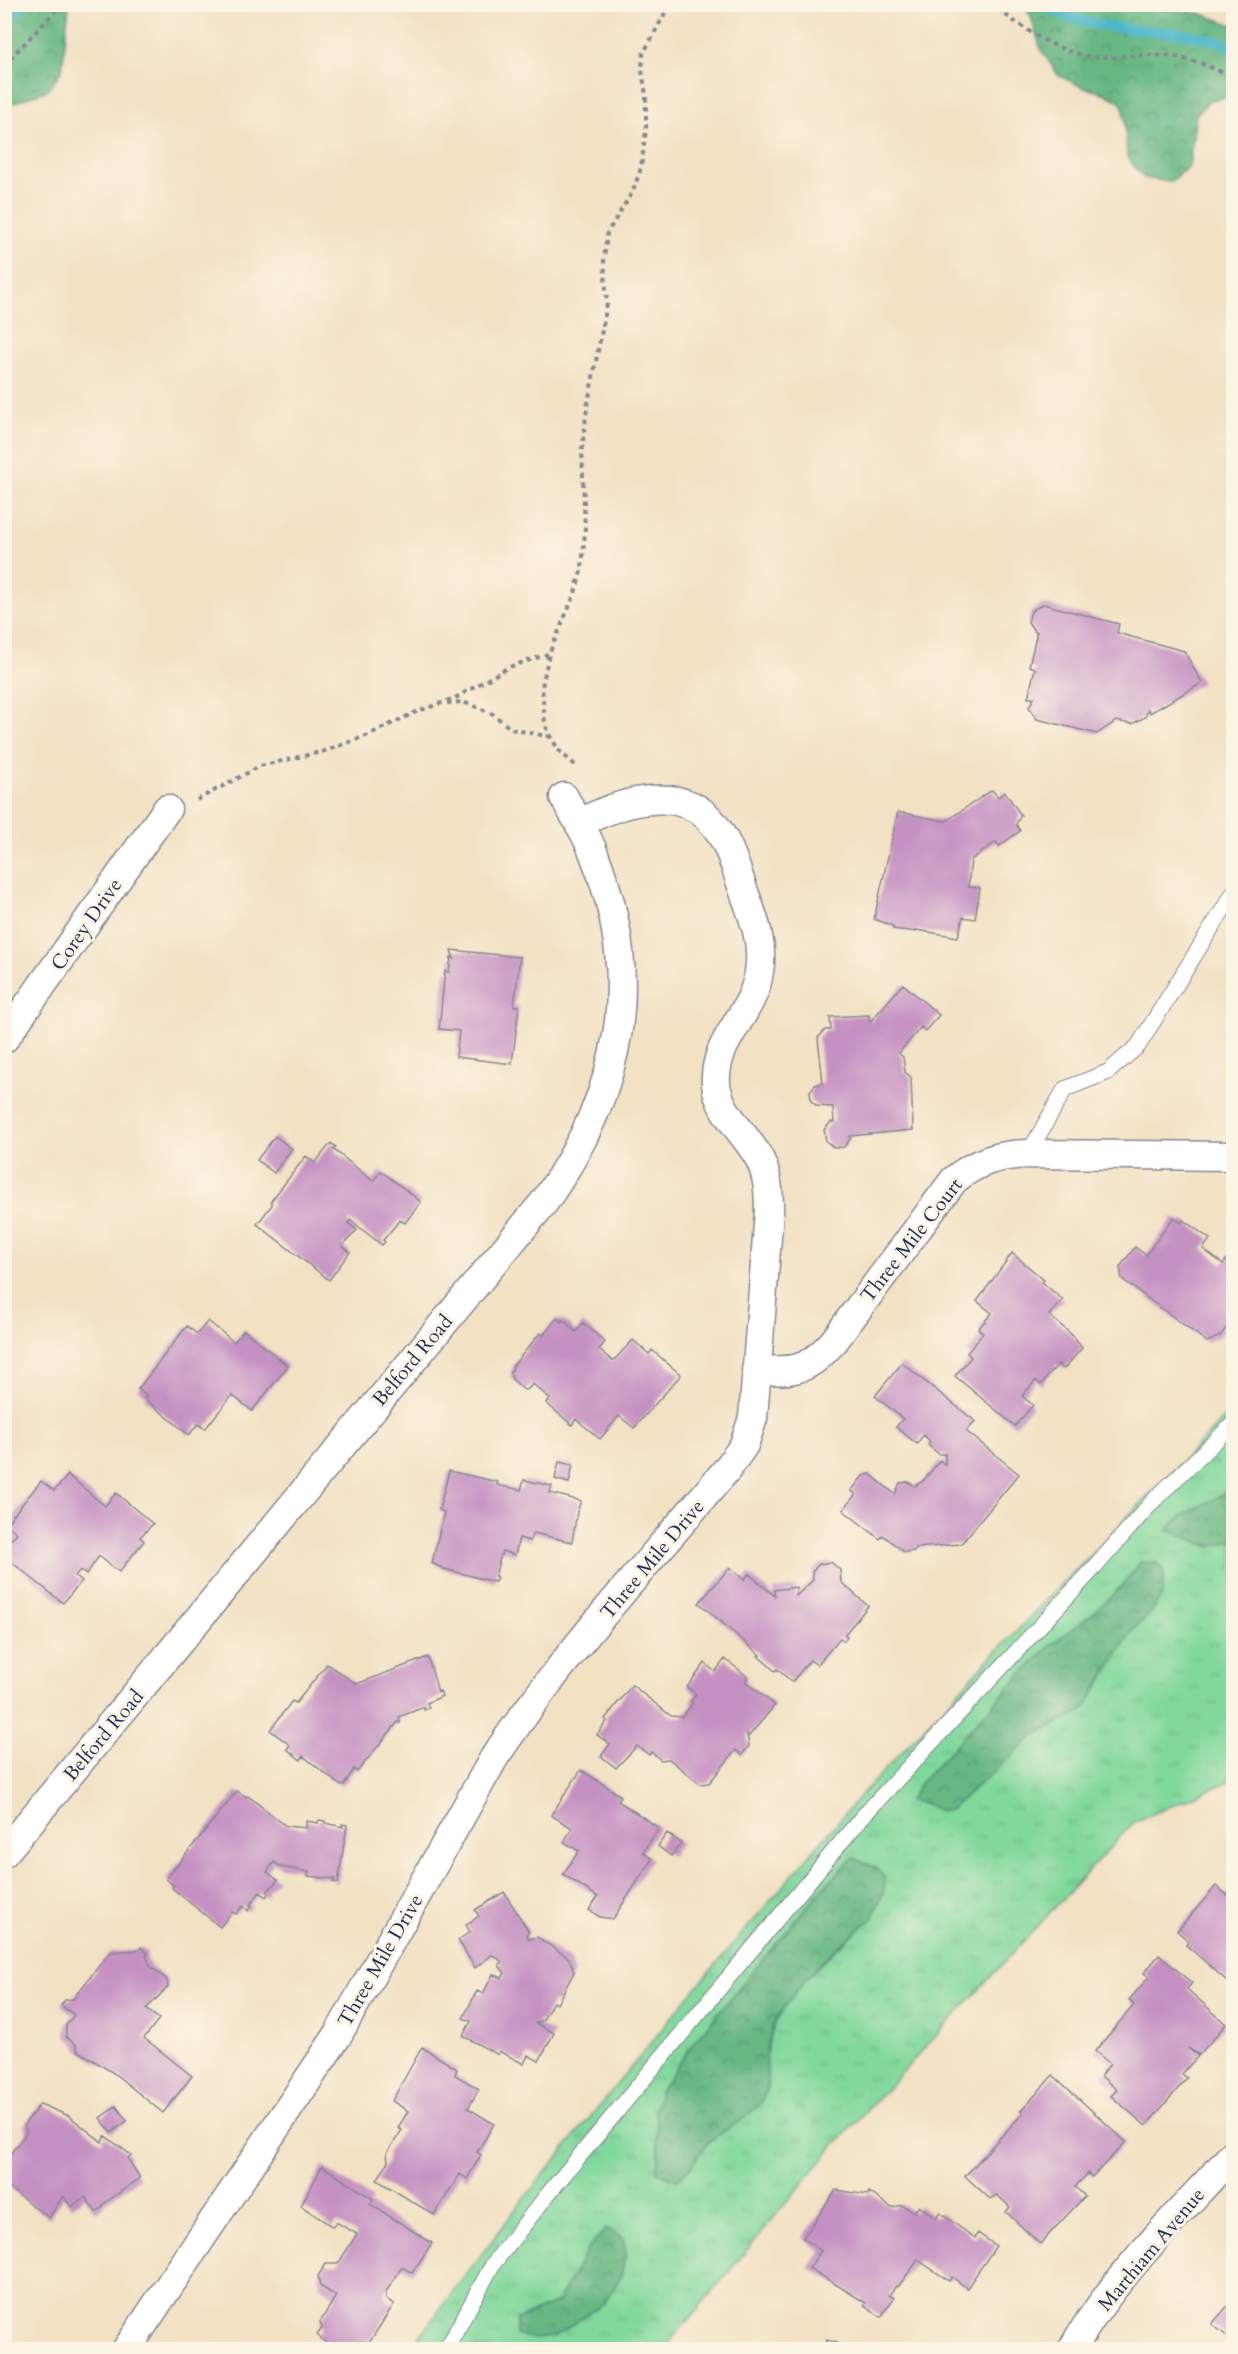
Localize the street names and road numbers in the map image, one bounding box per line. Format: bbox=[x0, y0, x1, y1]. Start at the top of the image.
street label: Corey Drive bbox=[45, 873, 128, 976]
street label: Three Mile Court bbox=[854, 1172, 969, 1308]
street label: Belford Road bbox=[366, 1308, 459, 1412]
street label: Three Mile Drive bbox=[594, 1494, 711, 1625]
street label: Belford Road bbox=[57, 1683, 150, 1787]
street label: Three Mile Drive bbox=[332, 1889, 429, 2031]
street label: Marthiam Avenue bbox=[1092, 2182, 1211, 2317]

